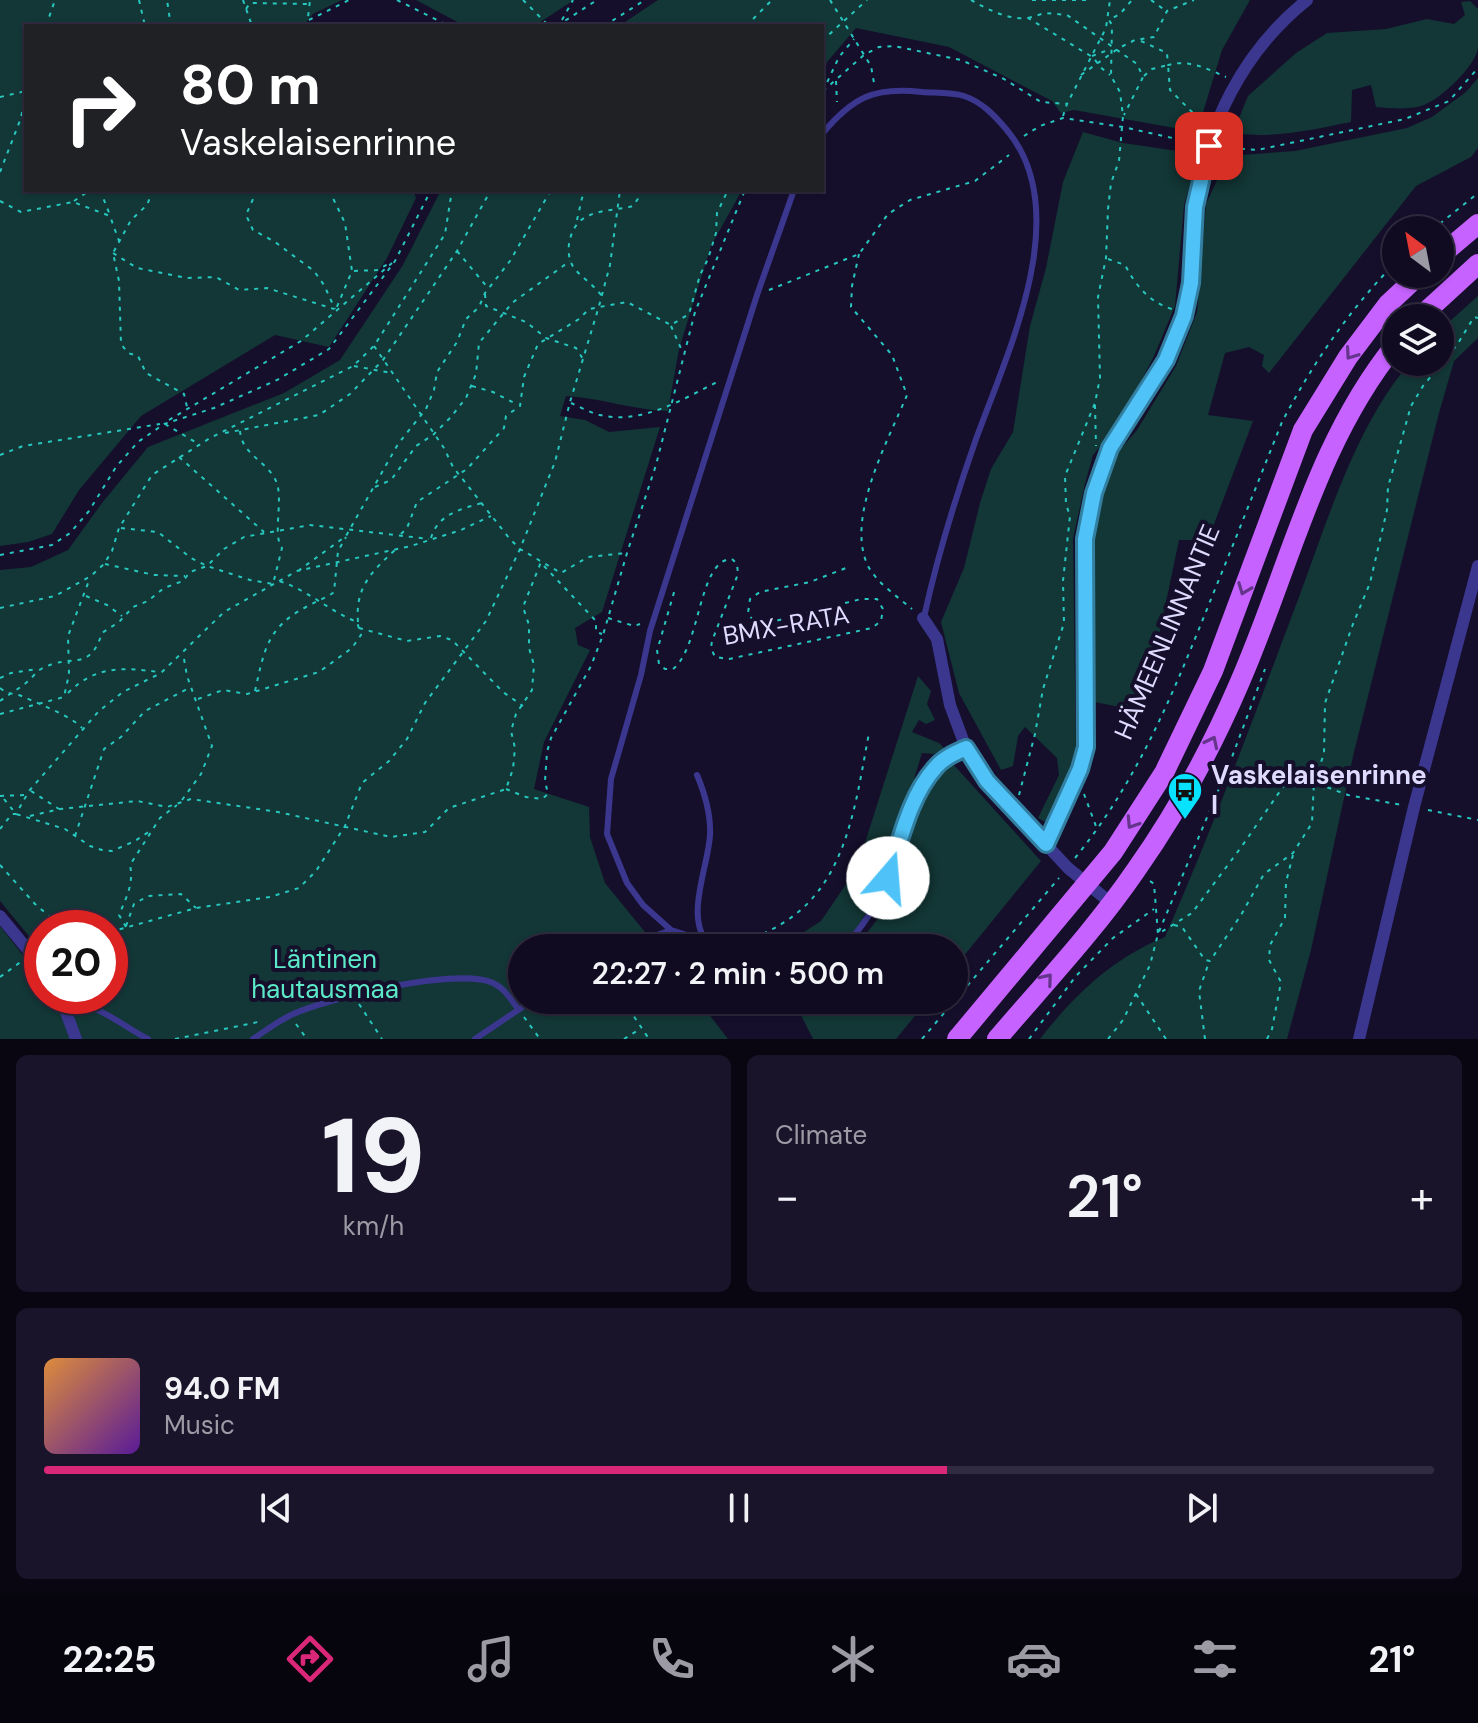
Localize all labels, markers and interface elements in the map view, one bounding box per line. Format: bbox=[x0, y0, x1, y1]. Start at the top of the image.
text: 80 m bbox=[180, 48, 321, 121]
icon: right bbox=[48, 56, 152, 160]
pin bbox=[1175, 112, 1243, 180]
text: Vaskelaisenrinne bbox=[180, 119, 456, 166]
icon: arrive bbox=[1187, 124, 1231, 168]
north arrow bbox=[1382, 216, 1454, 288]
map controls bbox=[1382, 216, 1454, 376]
button: layers bbox=[1382, 304, 1454, 376]
one-way arrow bbox=[1346, 345, 1361, 359]
street label: HÄMEENLINNANTIE bbox=[1106, 519, 1228, 745]
one-way arrow bbox=[1237, 581, 1254, 595]
street label: BMX-RATA bbox=[720, 597, 852, 653]
one-way arrow bbox=[1202, 736, 1217, 751]
place label: Vaskelaisenrinne I bbox=[1211, 758, 1427, 822]
bus stop icon: Vaskelaisenrinne I bbox=[1166, 771, 1204, 821]
one-way arrow bbox=[1126, 814, 1141, 829]
position arrow bbox=[846, 836, 930, 920]
speed limit sign: 20 bbox=[24, 910, 128, 1014]
park label: Läntinen hautausmaa bbox=[251, 942, 399, 1006]
text: 22:27 · 2 min · 500 m bbox=[592, 954, 884, 993]
one-way arrow bbox=[1037, 974, 1052, 989]
text: 19 bbox=[322, 1089, 425, 1224]
text: Climate bbox=[775, 1118, 867, 1152]
text: 21° bbox=[1066, 1157, 1143, 1236]
text: − bbox=[775, 1168, 799, 1226]
text: + bbox=[1410, 1168, 1434, 1226]
text: km/h bbox=[343, 1209, 404, 1243]
text: 94.0 FM bbox=[164, 1369, 280, 1408]
text: Music bbox=[164, 1408, 235, 1442]
icon: previous bbox=[254, 1486, 298, 1530]
icon: pause bbox=[717, 1486, 761, 1530]
icon: next bbox=[1180, 1486, 1224, 1530]
icon: directions bbox=[282, 1631, 338, 1687]
icon: music bbox=[463, 1631, 519, 1687]
icon: phone bbox=[644, 1631, 700, 1687]
icon: climate bbox=[825, 1631, 881, 1687]
icon: car bbox=[1006, 1631, 1062, 1687]
icon: filters bbox=[1187, 1631, 1243, 1687]
text: 22:25 bbox=[63, 1636, 156, 1683]
text: 21° bbox=[1368, 1636, 1415, 1683]

